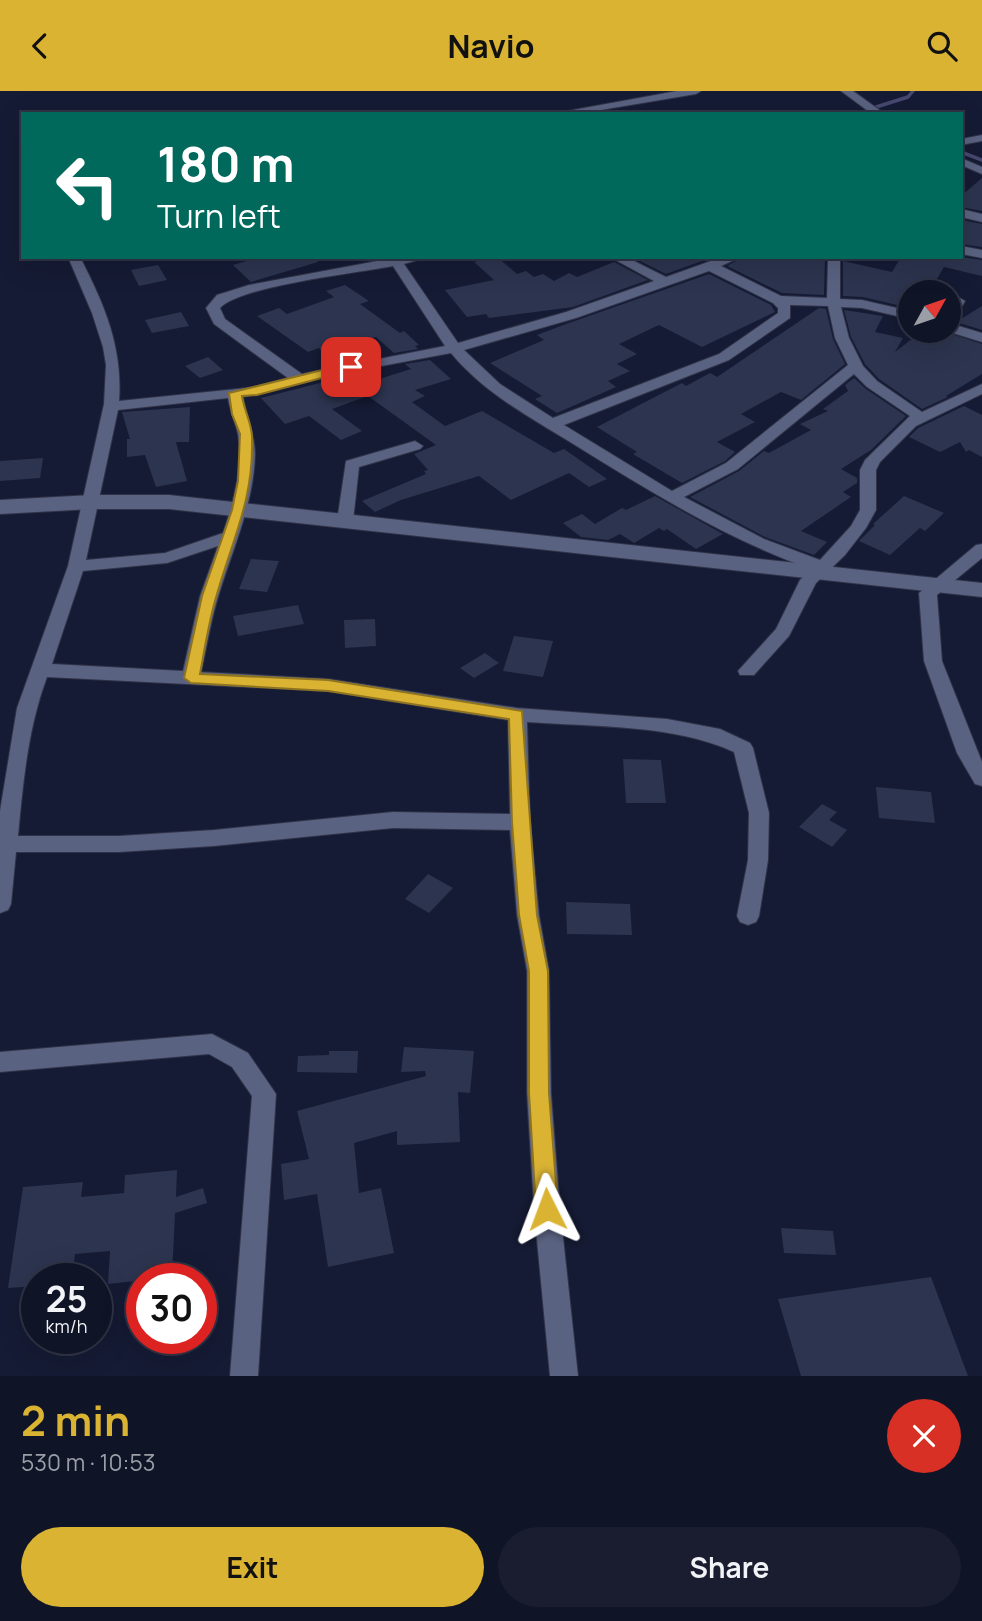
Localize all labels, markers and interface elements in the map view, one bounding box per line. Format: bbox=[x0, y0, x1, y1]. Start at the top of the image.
text: Navio bbox=[447, 24, 535, 68]
icon: back bbox=[21, 27, 59, 65]
icon: search bbox=[923, 27, 961, 65]
text: 180 m bbox=[157, 130, 295, 197]
icon: left bbox=[42, 140, 133, 231]
text: Turn left bbox=[157, 194, 281, 238]
north arrow bbox=[898, 280, 961, 343]
map controls bbox=[898, 280, 961, 343]
pin bbox=[321, 337, 381, 397]
icon: arrive bbox=[332, 348, 370, 386]
position arrow bbox=[510, 1172, 584, 1246]
speed limit sign: 30 bbox=[126, 1263, 217, 1354]
text: 25 bbox=[46, 1275, 87, 1323]
text: km/h bbox=[46, 1314, 87, 1338]
text: 2 min bbox=[21, 1391, 130, 1449]
button: close bbox=[887, 1399, 961, 1473]
text: 530 m · 10:53 bbox=[21, 1446, 155, 1478]
button: Exit bbox=[21, 1527, 484, 1607]
button: Share bbox=[498, 1527, 961, 1607]

